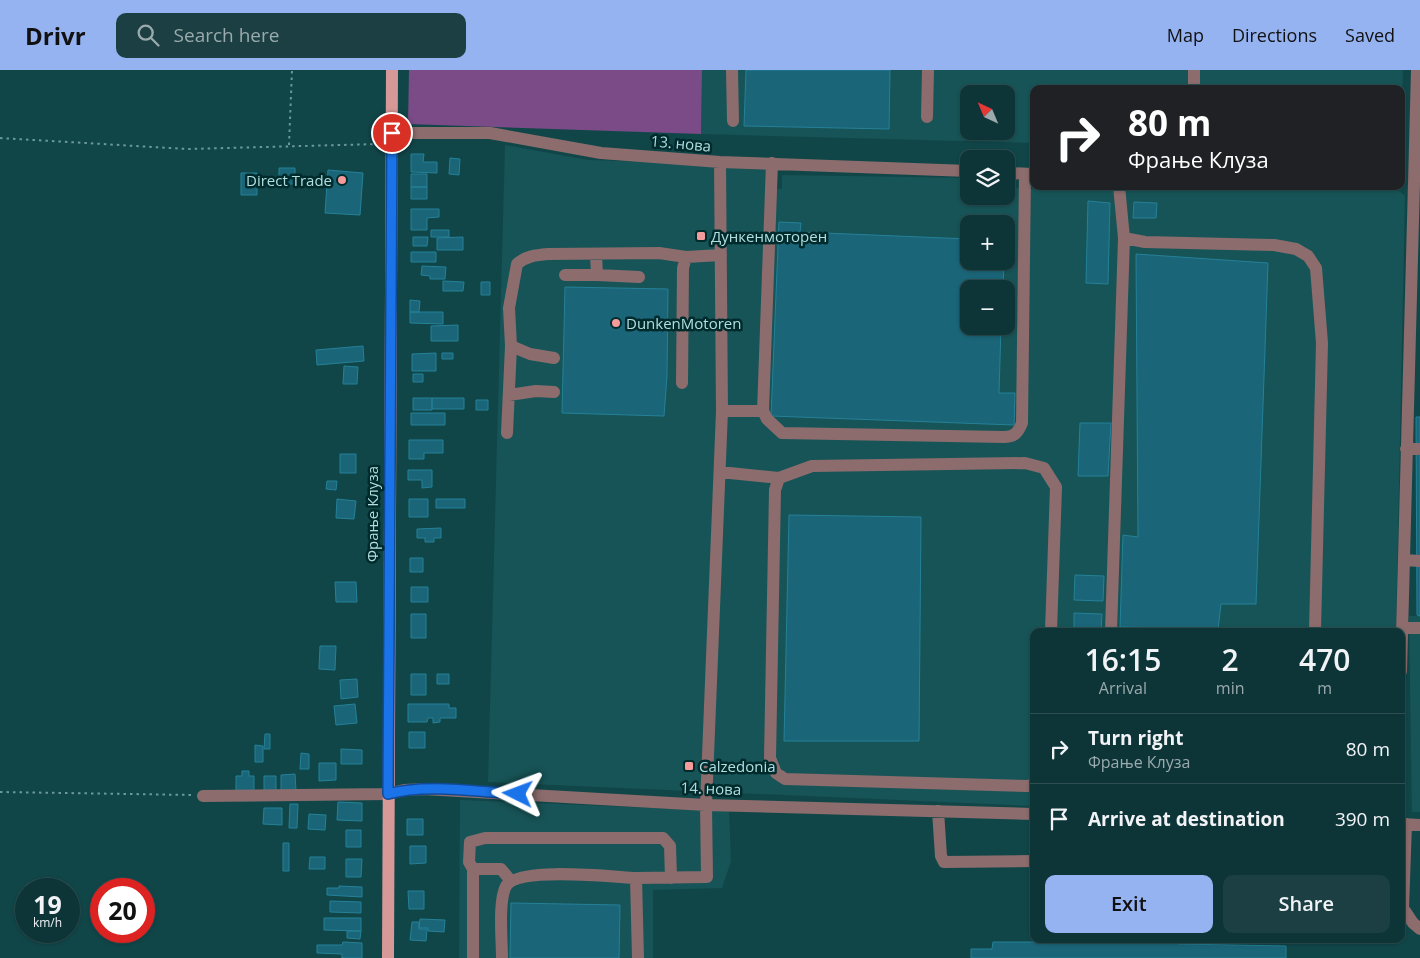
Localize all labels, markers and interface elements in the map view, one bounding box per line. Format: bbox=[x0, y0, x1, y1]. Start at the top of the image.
search box bbox=[116, 13, 466, 58]
text: Drivr bbox=[25, 19, 86, 52]
icon: search bbox=[134, 21, 162, 49]
text: Search here bbox=[174, 22, 279, 48]
text: Map bbox=[1167, 23, 1204, 47]
text: Directions bbox=[1232, 23, 1317, 47]
text: Saved bbox=[1345, 23, 1395, 47]
north arrow bbox=[960, 85, 1015, 140]
map controls bbox=[960, 85, 1015, 335]
text: 80 m bbox=[1128, 99, 1211, 146]
icon: right bbox=[1045, 105, 1110, 170]
pin bbox=[371, 112, 413, 154]
icon: arrive bbox=[378, 119, 406, 147]
street label: 13. нова bbox=[650, 130, 712, 156]
text: Фрање Клуза bbox=[1128, 144, 1269, 174]
button: layers bbox=[960, 150, 1015, 205]
place label: Direct Trade bbox=[246, 170, 332, 190]
marker: Direct Trade bbox=[336, 174, 348, 186]
button: + bbox=[960, 215, 1015, 270]
place label: Дункенмоторен bbox=[711, 226, 827, 246]
marker: Дункенмоторен bbox=[695, 230, 707, 242]
button: − bbox=[960, 280, 1015, 335]
place label: DunkenMotoren bbox=[626, 313, 741, 333]
marker: DunkenMotoren bbox=[610, 317, 622, 329]
street label: Фрање Клуза bbox=[362, 466, 382, 562]
text: 16:15 bbox=[1085, 639, 1161, 680]
text: 2 bbox=[1222, 639, 1239, 680]
text: 470 bbox=[1299, 639, 1350, 680]
text: Arrival bbox=[1099, 677, 1147, 699]
text: min bbox=[1216, 677, 1245, 699]
text: m bbox=[1317, 677, 1332, 699]
text: Turn right bbox=[1088, 725, 1183, 751]
icon: right bbox=[1045, 735, 1073, 763]
text: 80 m bbox=[1346, 736, 1390, 762]
text: Фрање Клуза bbox=[1088, 751, 1190, 773]
place label: Calzedonia bbox=[699, 756, 776, 776]
marker: Calzedonia bbox=[683, 760, 695, 772]
position arrow bbox=[491, 767, 543, 819]
street label: 14. нова bbox=[680, 777, 742, 799]
icon: arrive bbox=[1045, 805, 1073, 833]
text: Arrive at destination bbox=[1088, 806, 1285, 832]
text: 390 m bbox=[1335, 806, 1390, 832]
button: Exit bbox=[1045, 875, 1213, 933]
button: Share bbox=[1223, 875, 1390, 933]
speed limit sign: 20 bbox=[90, 878, 155, 943]
text: 19 bbox=[33, 887, 62, 921]
text: km/h bbox=[33, 914, 62, 931]

